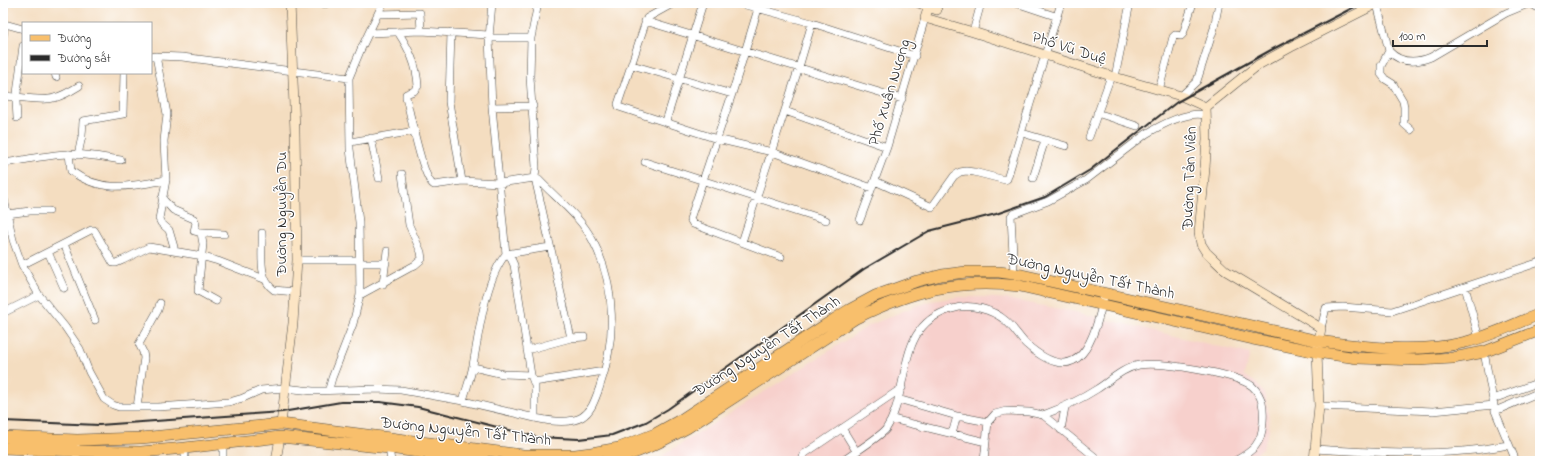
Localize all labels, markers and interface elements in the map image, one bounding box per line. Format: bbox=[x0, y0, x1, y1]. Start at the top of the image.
legend bbox=[22, 22, 152, 74]
scale bar bbox=[1393, 22, 1487, 48]
street label: Phố Vũ Duệ bbox=[1029, 25, 1110, 72]
text: 100 m bbox=[1399, 28, 1426, 46]
text: Đường bbox=[57, 30, 91, 49]
street label: Phố Xuân Nương bbox=[862, 36, 918, 149]
text: Đường sắt bbox=[57, 50, 111, 69]
street label: Đường Tản Viên bbox=[1176, 126, 1204, 231]
street label: Đường Nguyễn Du bbox=[270, 152, 294, 277]
street label: Đường Nguyễn Tất Thành bbox=[1003, 247, 1177, 307]
street label: Đường Nguyễn Tất Thành bbox=[688, 290, 845, 404]
street label: Đường Nguyễn Tất Thành bbox=[378, 411, 552, 453]

